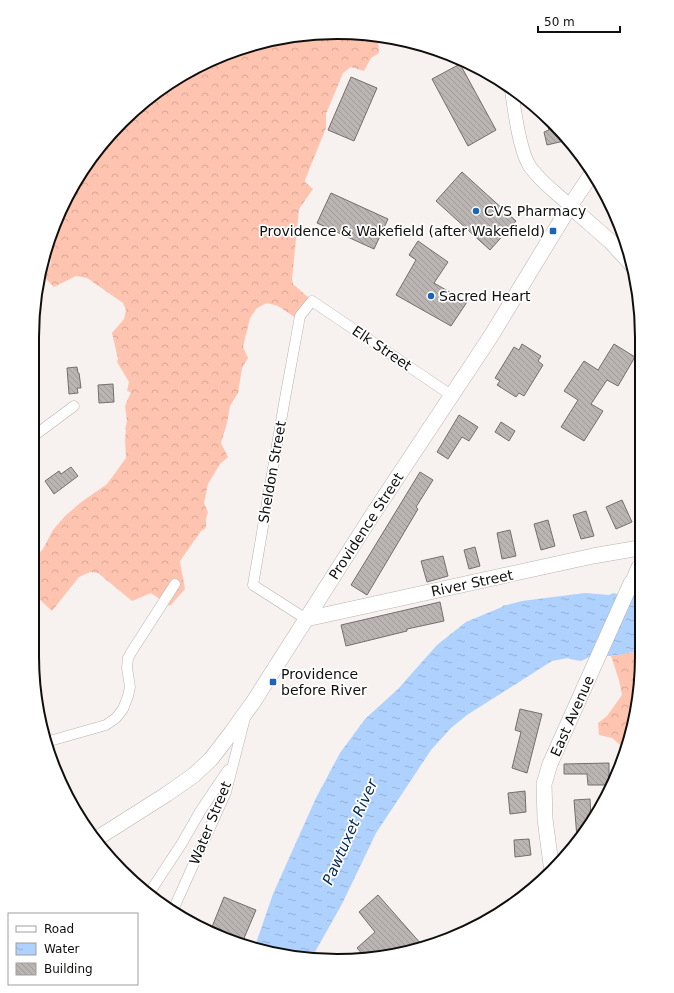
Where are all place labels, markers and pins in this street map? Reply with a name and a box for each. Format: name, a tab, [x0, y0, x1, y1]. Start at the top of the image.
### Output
place label: CVS Pharmacy	[484, 203, 586, 219]
marker: CVS Pharmacy	[471, 206, 481, 216]
place label: Providence & Wakefield (after Wakefield)	[259, 223, 545, 239]
marker: Providence & Wakefield (after Wakefield)	[548, 226, 558, 236]
place label: Sacred Heart	[439, 288, 531, 304]
marker: Sacred Heart	[426, 291, 436, 301]
place label: Providence before River	[281, 666, 367, 698]
marker: Providence before River	[268, 677, 278, 687]

